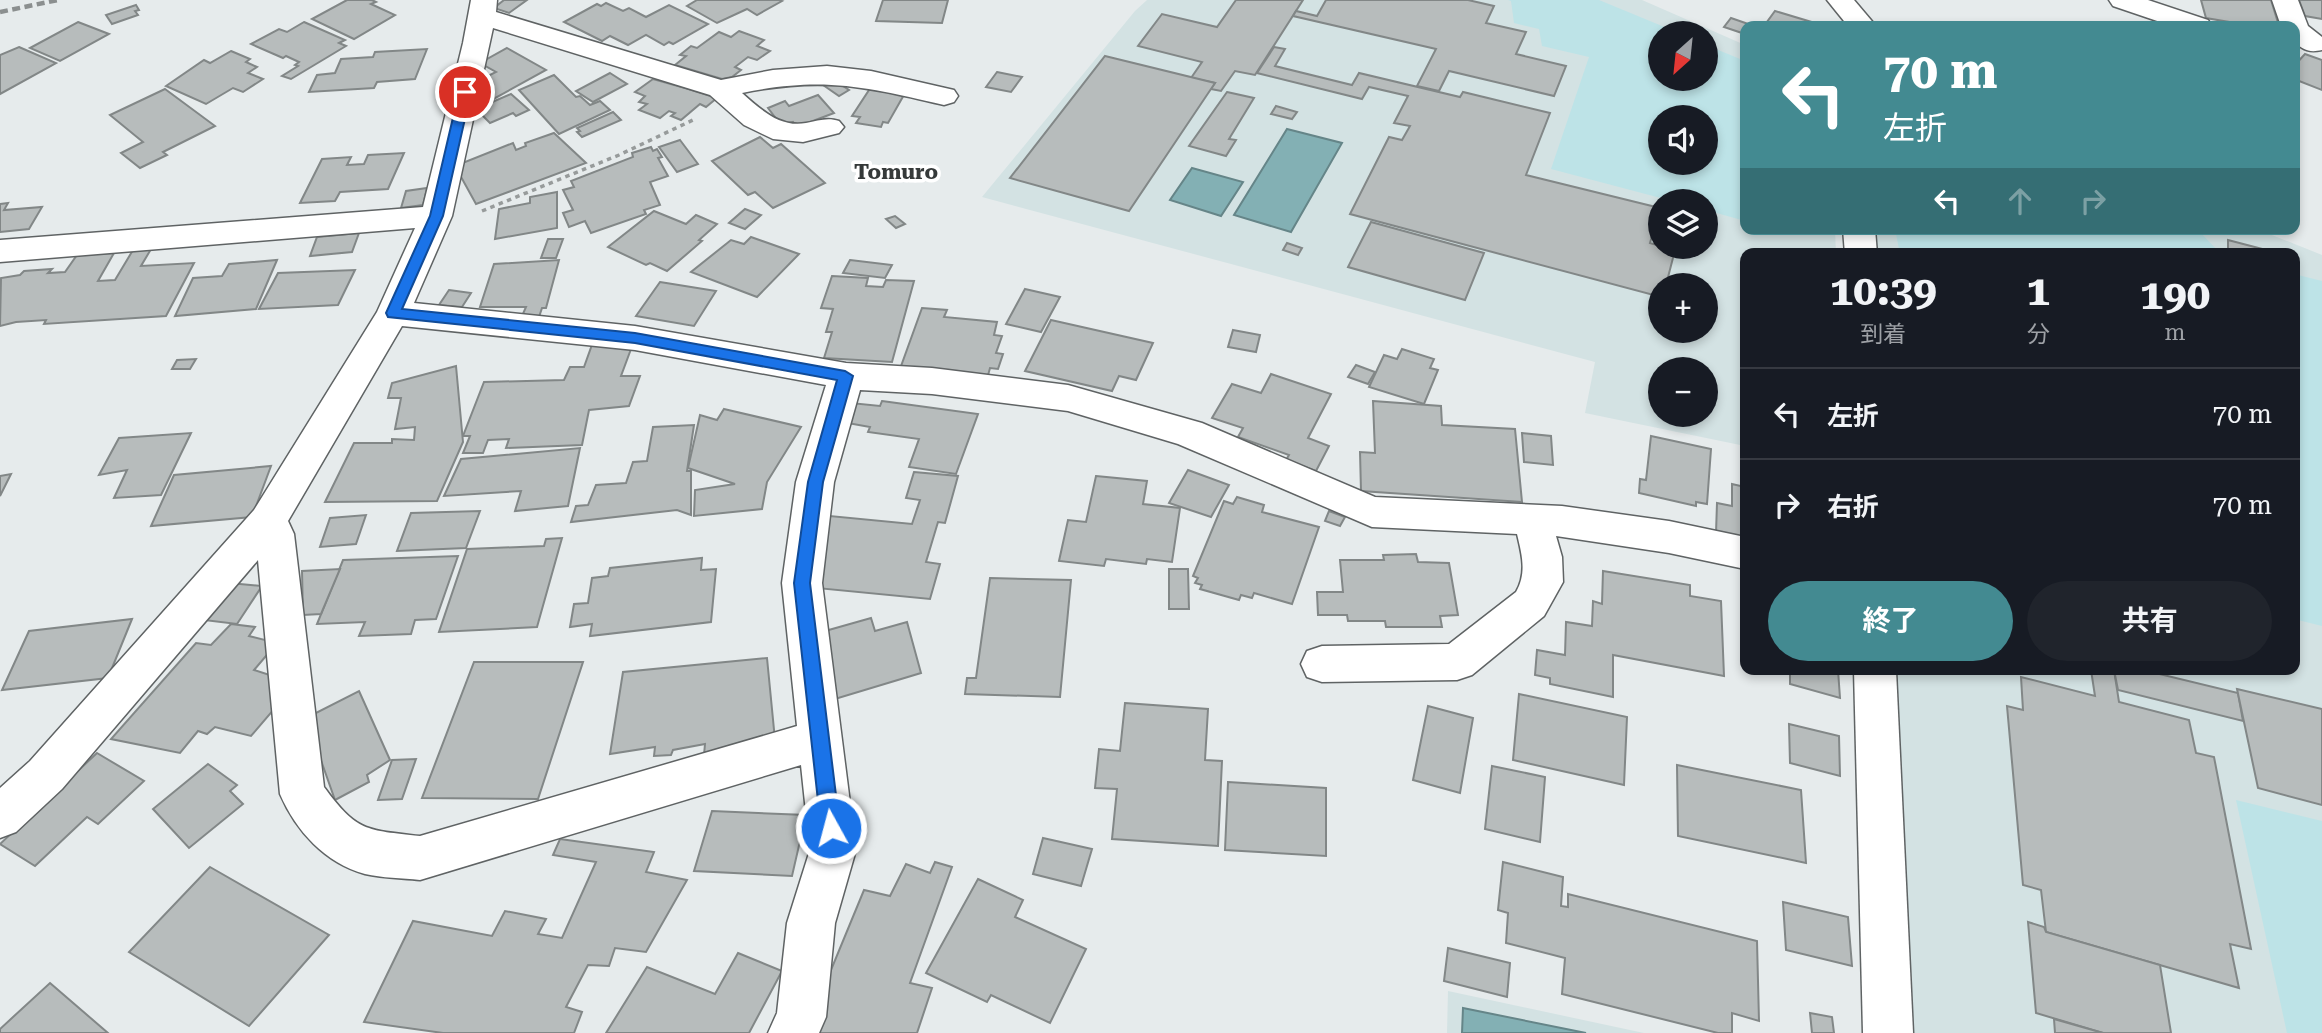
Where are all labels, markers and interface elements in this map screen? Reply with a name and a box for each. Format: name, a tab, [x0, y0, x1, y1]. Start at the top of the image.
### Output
north arrow	[1648, 21, 1718, 91]
map controls	[1648, 21, 1718, 427]
text: 70 m	[1883, 43, 1998, 100]
icon: left	[1768, 49, 1859, 140]
pin	[435, 62, 495, 122]
icon: arrive	[446, 73, 484, 111]
button: sound	[1648, 105, 1718, 175]
text: 左折	[1883, 109, 1947, 147]
district label: Tomuro	[854, 160, 938, 184]
icon: left	[1928, 182, 1966, 220]
icon: ahead	[2001, 182, 2039, 220]
icon: right	[2074, 182, 2112, 220]
button: layers	[1648, 189, 1718, 259]
text: 10:39	[1830, 266, 1937, 315]
text: 1	[2027, 266, 2050, 315]
text: 190	[2140, 270, 2210, 319]
button: +	[1648, 273, 1718, 343]
text: m	[2165, 319, 2186, 346]
text: 到着	[1860, 321, 1906, 348]
text: 分	[2027, 321, 2050, 348]
button: −	[1648, 357, 1718, 427]
icon: left	[1768, 395, 1806, 433]
text: 70 m	[2213, 399, 2272, 429]
text: 左折	[1827, 401, 1879, 431]
icon: right	[1768, 486, 1806, 524]
text: 70 m	[2213, 490, 2272, 520]
text: 右折	[1827, 492, 1879, 522]
button: 終了	[1768, 581, 2013, 661]
button: 共有	[2027, 581, 2272, 661]
position arrow	[794, 791, 868, 865]

